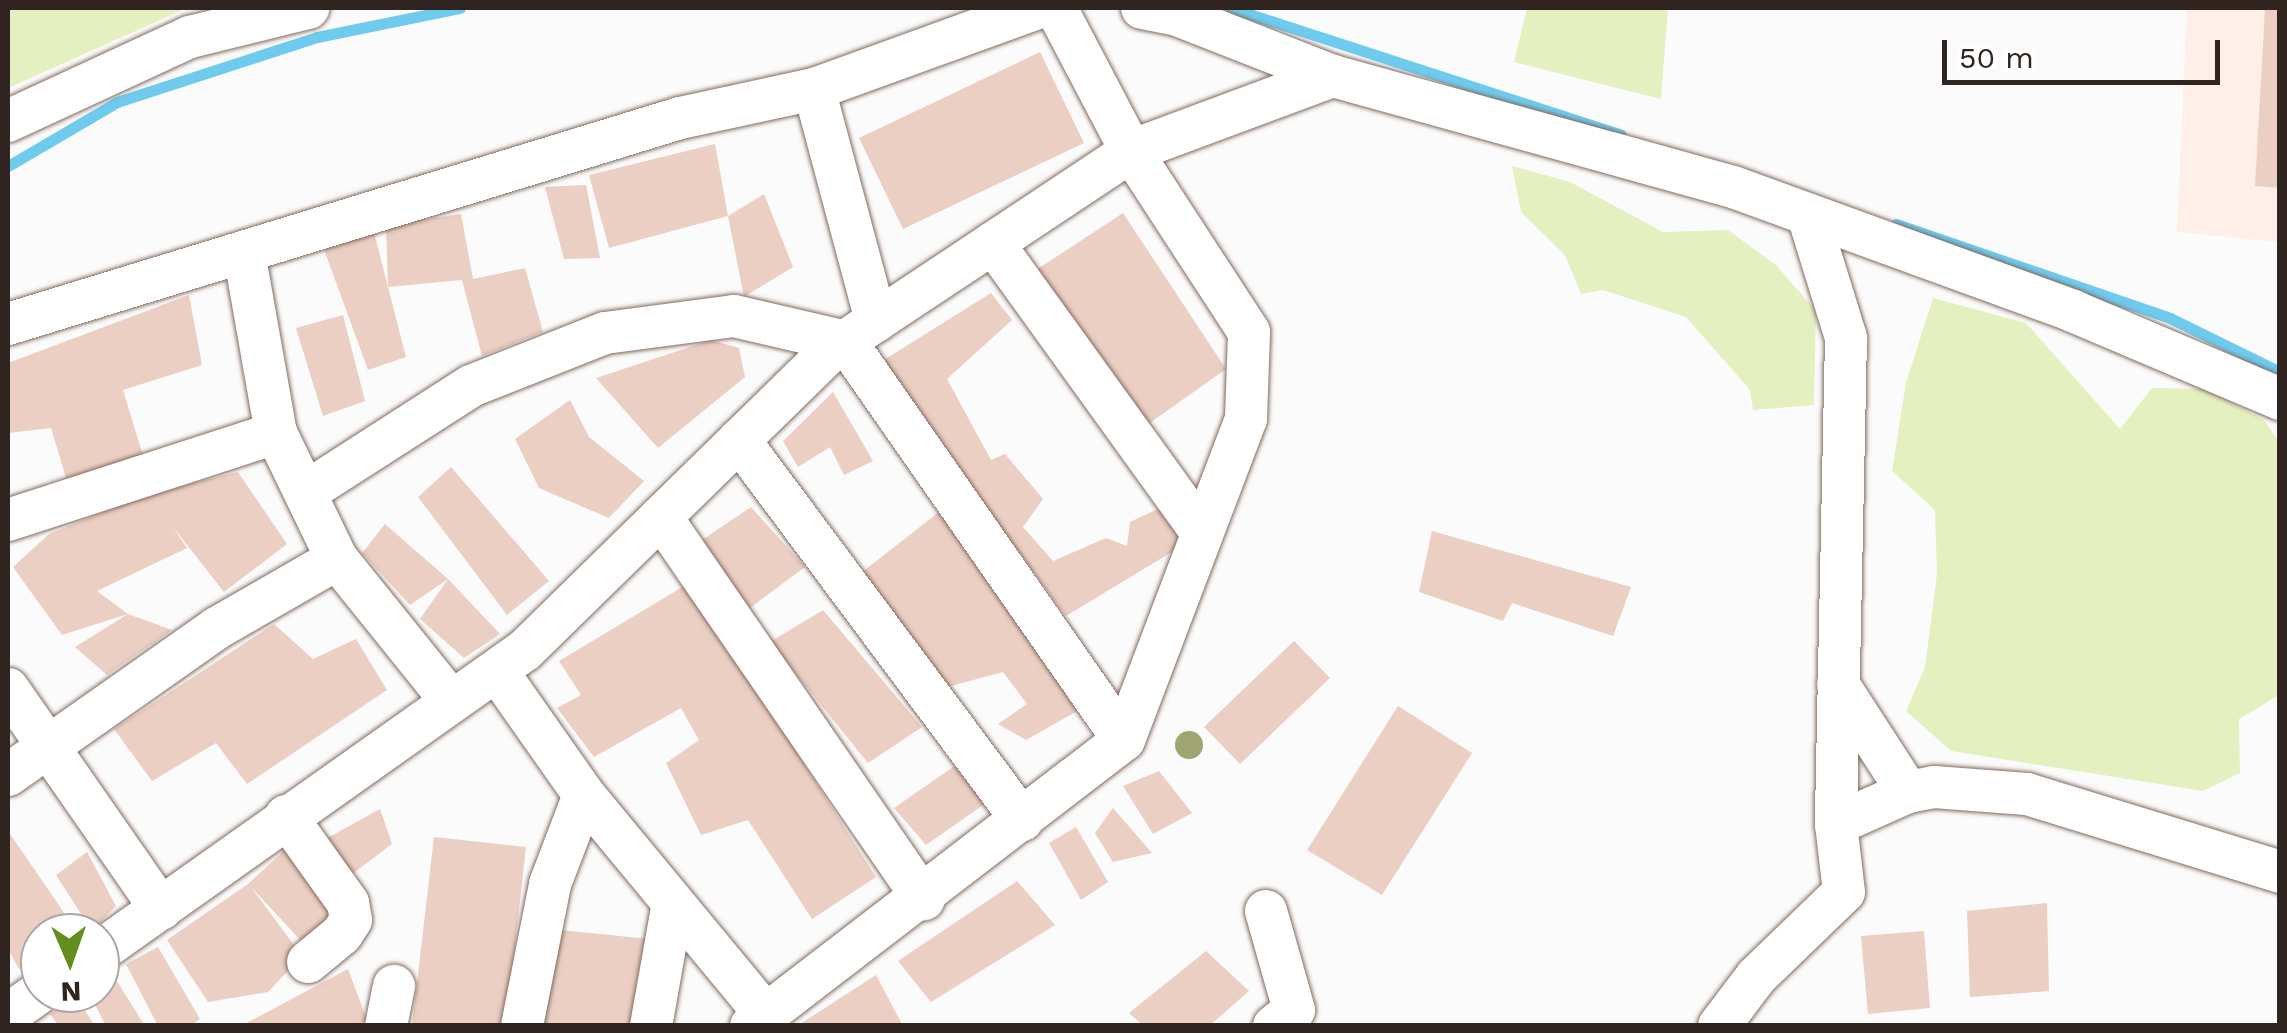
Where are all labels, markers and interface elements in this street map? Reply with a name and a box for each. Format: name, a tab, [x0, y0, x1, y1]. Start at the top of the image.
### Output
scale bar	[1947, 20, 2224, 82]
text: 50 m	[1959, 40, 2034, 75]
north arrow	[20, 913, 120, 1013]
text: N	[60, 975, 82, 1008]

